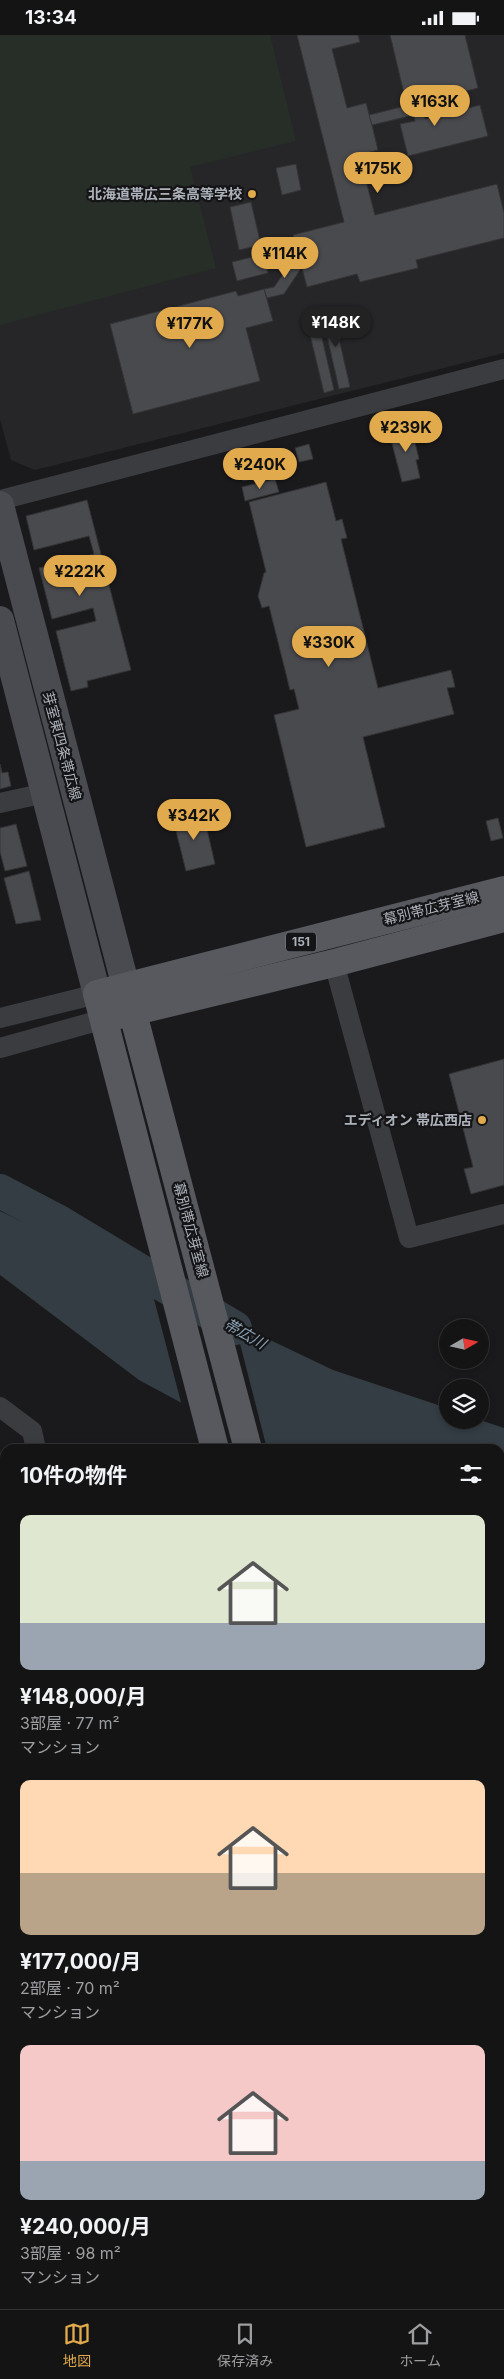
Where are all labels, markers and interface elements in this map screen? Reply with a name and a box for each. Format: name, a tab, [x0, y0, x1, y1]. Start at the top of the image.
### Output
text: 13:34	[25, 6, 77, 29]
pin: ¥163K	[400, 84, 470, 127]
text: ¥163K	[411, 91, 459, 111]
pin: ¥175K	[343, 151, 413, 194]
text: ¥175K	[355, 158, 401, 178]
place label: 北海道帯広三条高等学校	[88, 185, 242, 202]
marker: 北海道帯広三条高等学校	[246, 188, 258, 200]
pin: ¥114K	[250, 237, 320, 279]
text: ¥114K	[262, 243, 308, 263]
pin: ¥148K	[301, 305, 371, 348]
pin: ¥177K	[155, 307, 225, 349]
text: ¥148K	[312, 312, 360, 332]
text: ¥177K	[167, 313, 213, 333]
pin: ¥239K	[371, 411, 441, 453]
text: ¥239K	[380, 417, 432, 437]
pin: ¥240K	[225, 447, 295, 490]
text: ¥240K	[234, 454, 286, 474]
pin: ¥222K	[45, 555, 115, 597]
text: ¥222K	[55, 561, 105, 581]
pin: ¥330K	[294, 625, 364, 668]
text: ¥330K	[303, 632, 355, 652]
street label: 芽室東四条帯広線	[40, 690, 85, 802]
pin: ¥342K	[159, 799, 229, 841]
text: ¥342K	[168, 805, 220, 825]
street label: 幕別帯広芽室線	[381, 887, 480, 928]
road number: 151	[286, 933, 316, 951]
place label: エディオン 帯広西店	[344, 1111, 472, 1128]
marker: エディオン 帯広西店	[476, 1114, 488, 1126]
street label: 幕別帯広芽室線	[171, 1180, 212, 1279]
water label: 帯広川	[221, 1314, 271, 1354]
north arrow	[439, 1319, 489, 1369]
map controls	[439, 1319, 489, 1429]
button: layers	[439, 1379, 489, 1429]
icon: filters	[457, 1460, 485, 1488]
text: 10件の物件	[20, 1463, 127, 1488]
icon: home	[208, 1548, 298, 1638]
text: ¥148,000/月	[20, 1684, 147, 1709]
text: 3部屋 · 77 m²	[20, 1713, 120, 1733]
text: マンション	[20, 1737, 100, 1757]
icon: home	[208, 1813, 298, 1903]
text: ¥177,000/月	[20, 1949, 141, 1974]
text: 2部屋 · 70 m²	[20, 1978, 120, 1998]
text: マンション	[20, 2002, 100, 2022]
icon: home	[208, 2078, 298, 2168]
text: ¥240,000/月	[20, 2214, 151, 2239]
text: 3部屋 · 98 m²	[20, 2243, 121, 2263]
text: マンション	[20, 2267, 100, 2287]
tab: 地図	[63, 2320, 91, 2370]
tab: 保存済み	[217, 2320, 273, 2370]
tab: ホーム	[399, 2320, 441, 2370]

